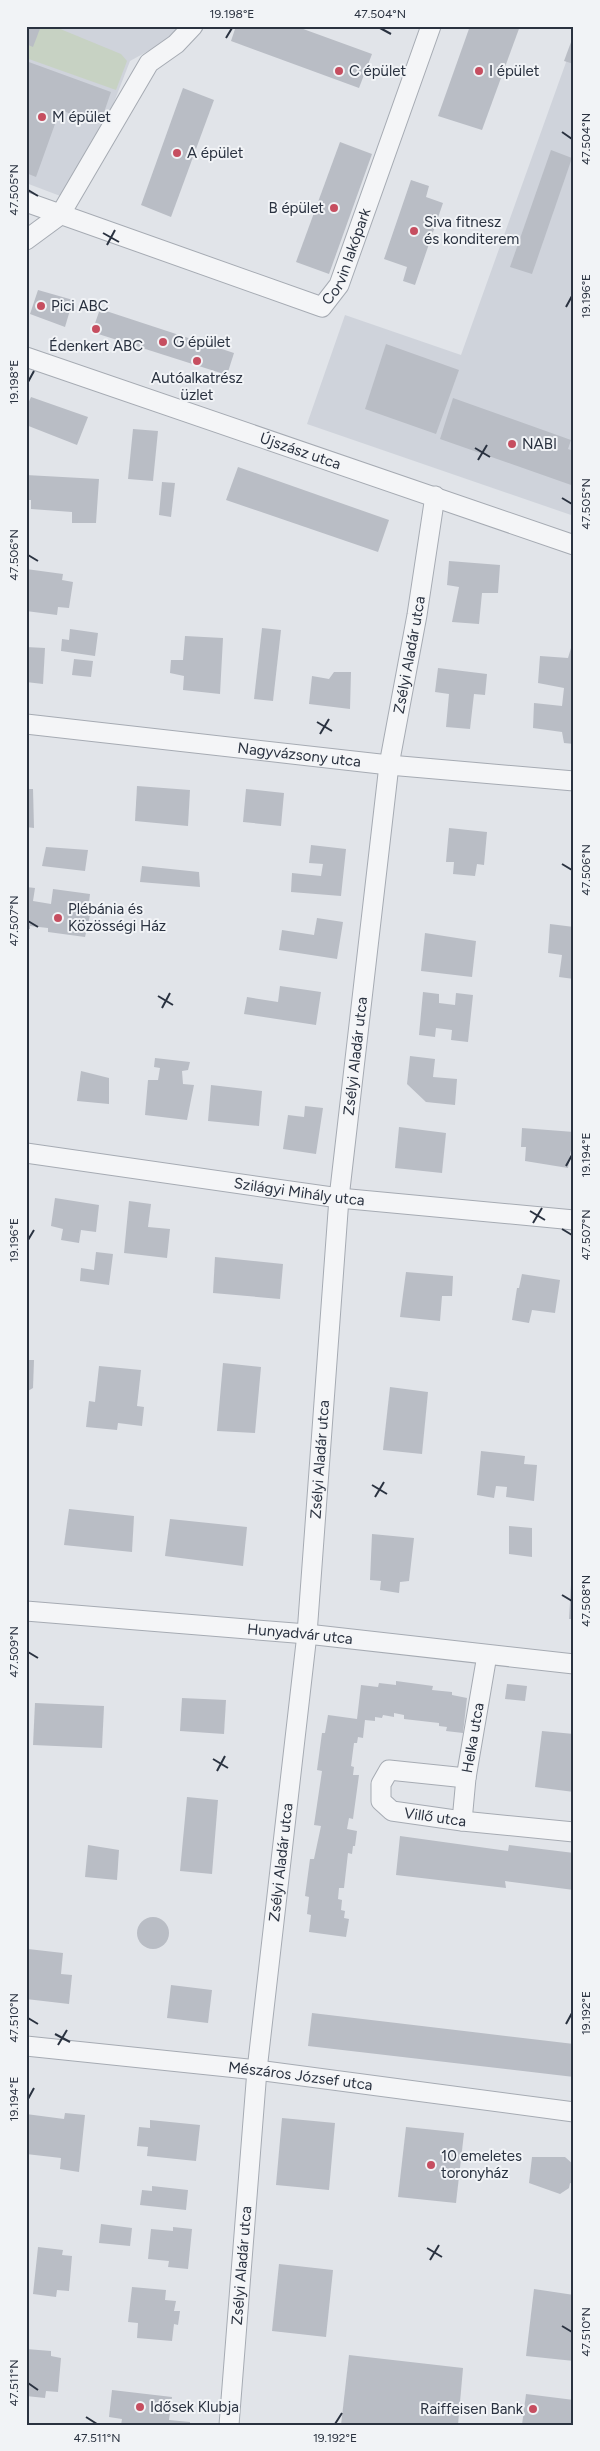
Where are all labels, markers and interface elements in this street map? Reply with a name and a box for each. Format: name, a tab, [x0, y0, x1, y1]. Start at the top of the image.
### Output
text: 19.198°E	[210, 7, 254, 21]
text: 47.504°N	[354, 7, 406, 21]
place label: C épület	[349, 62, 406, 80]
place label: I épület	[489, 62, 540, 80]
marker: C épület	[333, 65, 345, 77]
marker: I épület	[473, 65, 485, 77]
place label: M épület	[52, 108, 111, 126]
marker: M épület	[36, 111, 48, 123]
text: 47.504°N	[579, 113, 593, 165]
place label: A épület	[187, 144, 244, 162]
marker: A épület	[171, 147, 183, 159]
text: 47.505°N	[7, 164, 21, 216]
place label: B épület	[269, 199, 324, 217]
marker: B épület	[328, 202, 340, 214]
street label: Corvin lakópark	[318, 205, 375, 308]
place label: Siva fitnesz és konditerem	[424, 213, 519, 248]
marker: Siva fitnesz és konditerem	[408, 225, 420, 237]
text: 19.196°E	[579, 274, 593, 318]
place label: Pici ABC	[51, 297, 109, 315]
marker: Pici ABC	[35, 300, 47, 312]
marker: Édenkert ABC	[90, 323, 102, 335]
place label: G épület	[173, 333, 231, 351]
marker: G épület	[157, 336, 169, 348]
place label: Édenkert ABC	[49, 337, 143, 355]
marker: Autóalkatrész üzlet	[191, 355, 203, 367]
text: 19.198°E	[7, 360, 21, 404]
place label: Autóalkatrész üzlet	[151, 369, 243, 404]
street label: Újszász utca	[257, 429, 343, 473]
place label: NABI	[522, 435, 557, 453]
marker: NABI	[506, 438, 518, 450]
text: 47.505°N	[579, 478, 593, 530]
text: 47.506°N	[7, 529, 21, 581]
street label: Zsélyi Aladár utca	[390, 595, 429, 715]
street label: Nagyvázsony utca	[237, 739, 362, 771]
text: 47.506°N	[579, 844, 593, 896]
text: 47.507°N	[7, 895, 21, 947]
place label: Plébánia és Közösségi Ház	[68, 900, 166, 935]
marker: Plébánia és Közösségi Ház	[52, 912, 64, 924]
street label: Zsélyi Aladár utca	[340, 996, 371, 1116]
text: 19.194°E	[579, 1133, 593, 1177]
street label: Szilágyi Mihály utca	[233, 1174, 365, 1209]
text: 47.507°N	[579, 1209, 593, 1261]
text: 19.196°E	[7, 1218, 21, 1262]
street label: Zsélyi Aladár utca	[306, 1399, 333, 1520]
text: 47.508°N	[579, 1575, 593, 1627]
street label: Hunyadvár utca	[247, 1620, 354, 1648]
text: 47.509°N	[7, 1626, 21, 1678]
street label: Helka utca	[458, 1701, 488, 1774]
street label: Zsélyi Aladár utca	[265, 1802, 297, 1923]
street label: Villő utca	[403, 1804, 467, 1830]
text: 19.192°E	[579, 1991, 593, 2035]
text: 47.510°N	[7, 1993, 21, 2043]
street label: Mészáros József utca	[227, 2058, 374, 2094]
text: 19.194°E	[7, 2077, 21, 2121]
place label: 10 emeletes toronyház	[441, 2147, 522, 2182]
marker: 10 emeletes toronyház	[425, 2159, 437, 2171]
street label: Zsélyi Aladár utca	[228, 2205, 255, 2326]
text: 47.510°N	[579, 2307, 593, 2357]
text: 47.511°N	[7, 2360, 21, 2406]
place label: Idősek Klubja	[150, 2398, 239, 2416]
place label: Raiffeisen Bank	[420, 2400, 524, 2418]
marker: Idősek Klubja	[134, 2401, 146, 2413]
marker: Raiffeisen Bank	[527, 2403, 539, 2415]
text: 47.511°N	[74, 2431, 120, 2445]
text: 19.192°E	[313, 2431, 357, 2445]

